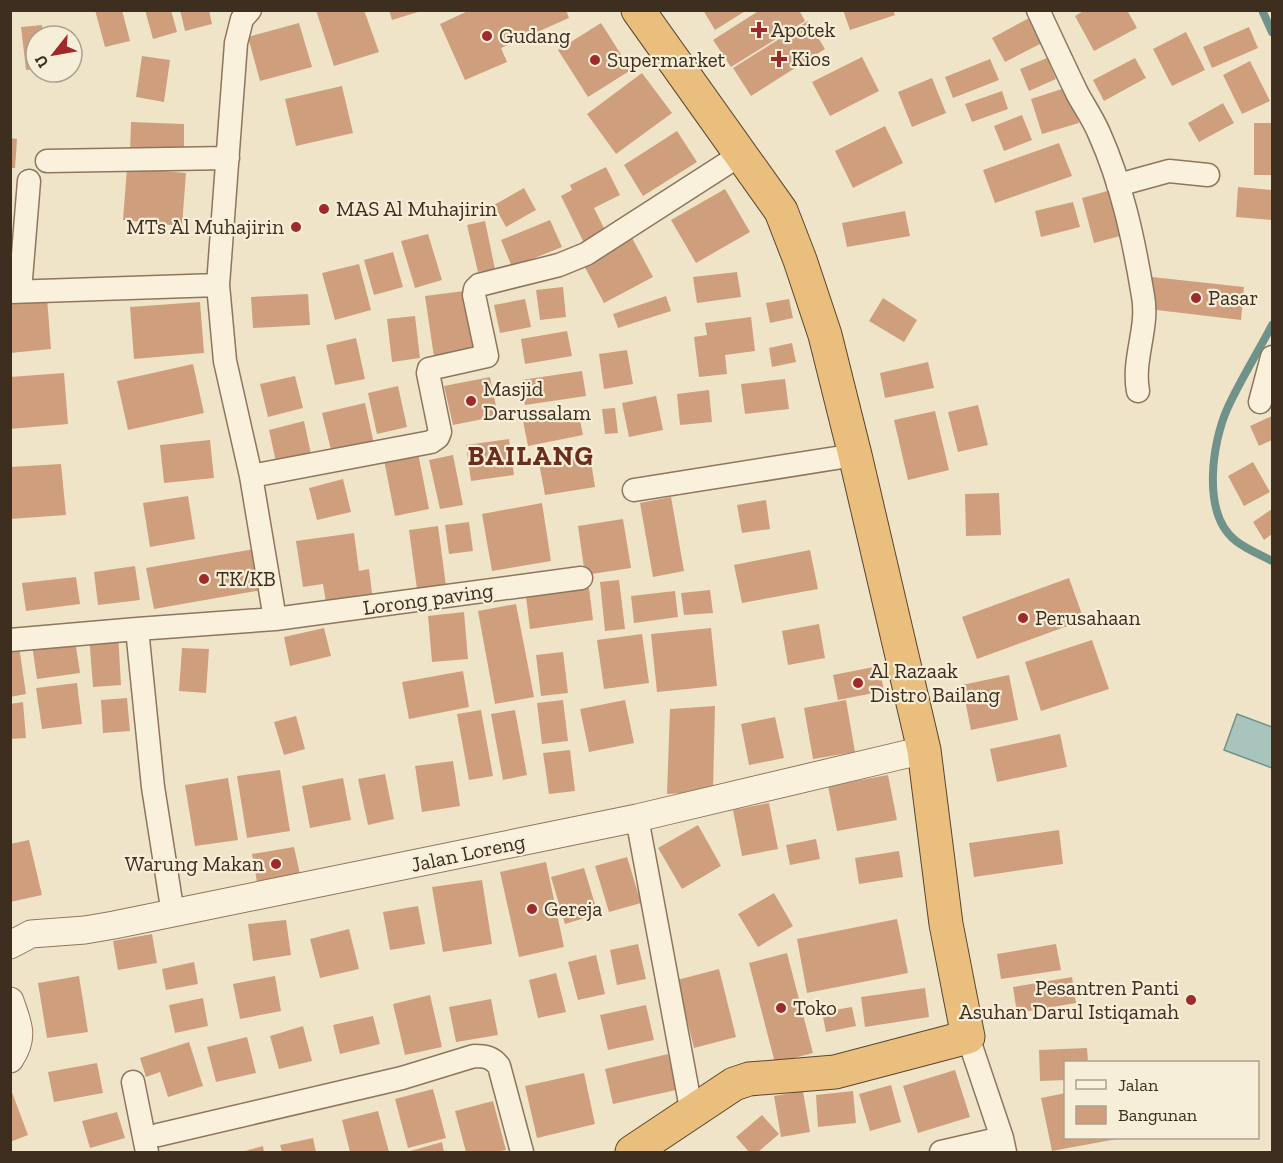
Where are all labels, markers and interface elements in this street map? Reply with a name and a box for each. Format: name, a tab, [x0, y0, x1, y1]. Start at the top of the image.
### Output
place label: Apotek	[771, 17, 835, 42]
place label: Gudang	[499, 23, 571, 48]
marker: Apotek	[752, 23, 766, 37]
north arrow	[24, 24, 84, 84]
marker: Gudang	[480, 29, 494, 43]
place label: Kios	[791, 46, 830, 71]
place label: Supermarket	[607, 47, 726, 72]
text: U	[30, 51, 53, 71]
marker: Kios	[772, 52, 786, 66]
marker: Supermarket	[588, 53, 602, 67]
place label: MAS Al Muhajirin	[336, 196, 497, 222]
marker: MAS Al Muhajirin	[317, 202, 331, 216]
place label: MTs Al Muhajirin	[126, 214, 284, 240]
marker: MTs Al Muhajirin	[289, 220, 303, 234]
place label: Pasar	[1208, 285, 1258, 310]
marker: Pasar	[1189, 291, 1203, 305]
place label: Masjid Darussalam	[483, 376, 591, 425]
marker: Masjid Darussalam	[464, 394, 478, 408]
district label: BAILANG	[468, 440, 594, 472]
place label: TK/KB	[216, 566, 276, 591]
marker: TK/KB	[197, 572, 211, 586]
street label: Lorong paving	[361, 577, 495, 620]
place label: Perusahaan	[1035, 605, 1140, 630]
marker: Perusahaan	[1016, 611, 1030, 625]
place label: Al Razaak Distro Bailang	[870, 658, 1001, 707]
marker: Al Razaak Distro Bailang	[851, 676, 865, 690]
street label: Jalan Loreng	[408, 828, 528, 877]
place label: Warung Makan	[125, 851, 264, 876]
marker: Warung Makan	[269, 857, 283, 871]
place label: Gereja	[544, 896, 603, 922]
marker: Gereja	[525, 902, 539, 916]
place label: Pesantren Panti Asuhan Darul Istiqamah	[959, 975, 1179, 1024]
marker: Pesantren Panti Asuhan Darul Istiqamah	[1184, 993, 1198, 1007]
place label: Toko	[793, 995, 837, 1020]
marker: Toko	[774, 1001, 788, 1015]
legend	[1064, 1061, 1259, 1139]
text: Jalan	[1118, 1074, 1159, 1096]
text: Bangunan	[1118, 1104, 1198, 1126]

